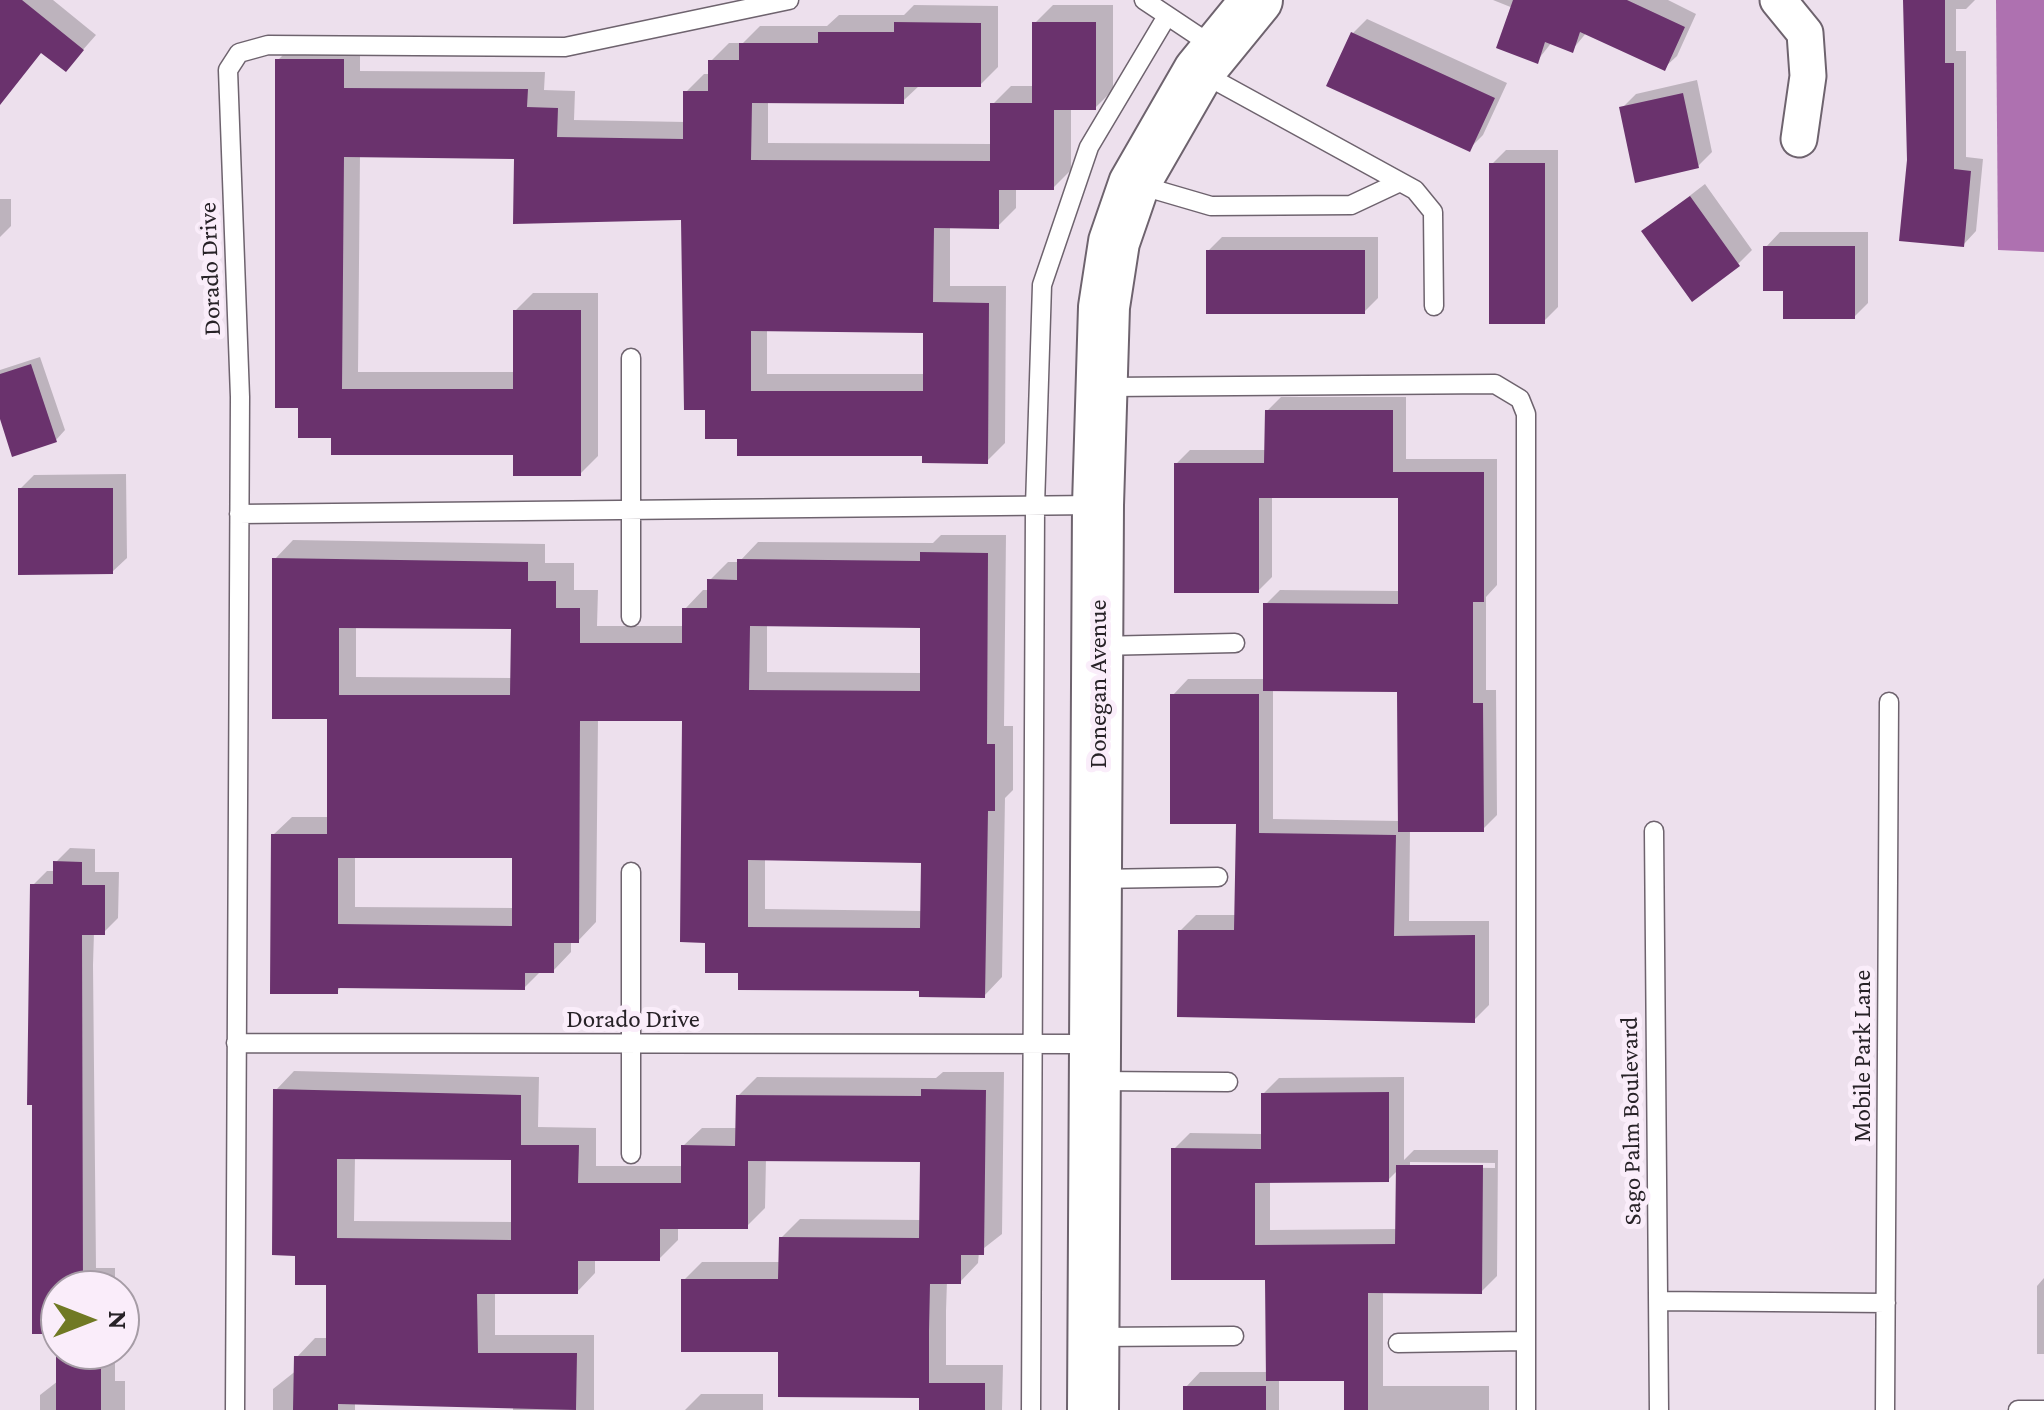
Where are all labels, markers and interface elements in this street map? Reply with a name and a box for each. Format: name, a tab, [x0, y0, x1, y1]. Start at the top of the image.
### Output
street label: Dorado Drive	[193, 202, 227, 336]
street label: Donegan Avenue	[1083, 600, 1113, 768]
street label: Mobile Park Lane	[1847, 970, 1877, 1142]
street label: Dorado Drive	[566, 1004, 700, 1034]
street label: Sago Palm Boulevard	[1614, 1016, 1648, 1226]
north arrow	[40, 1270, 140, 1370]
text: N	[103, 1310, 134, 1330]

